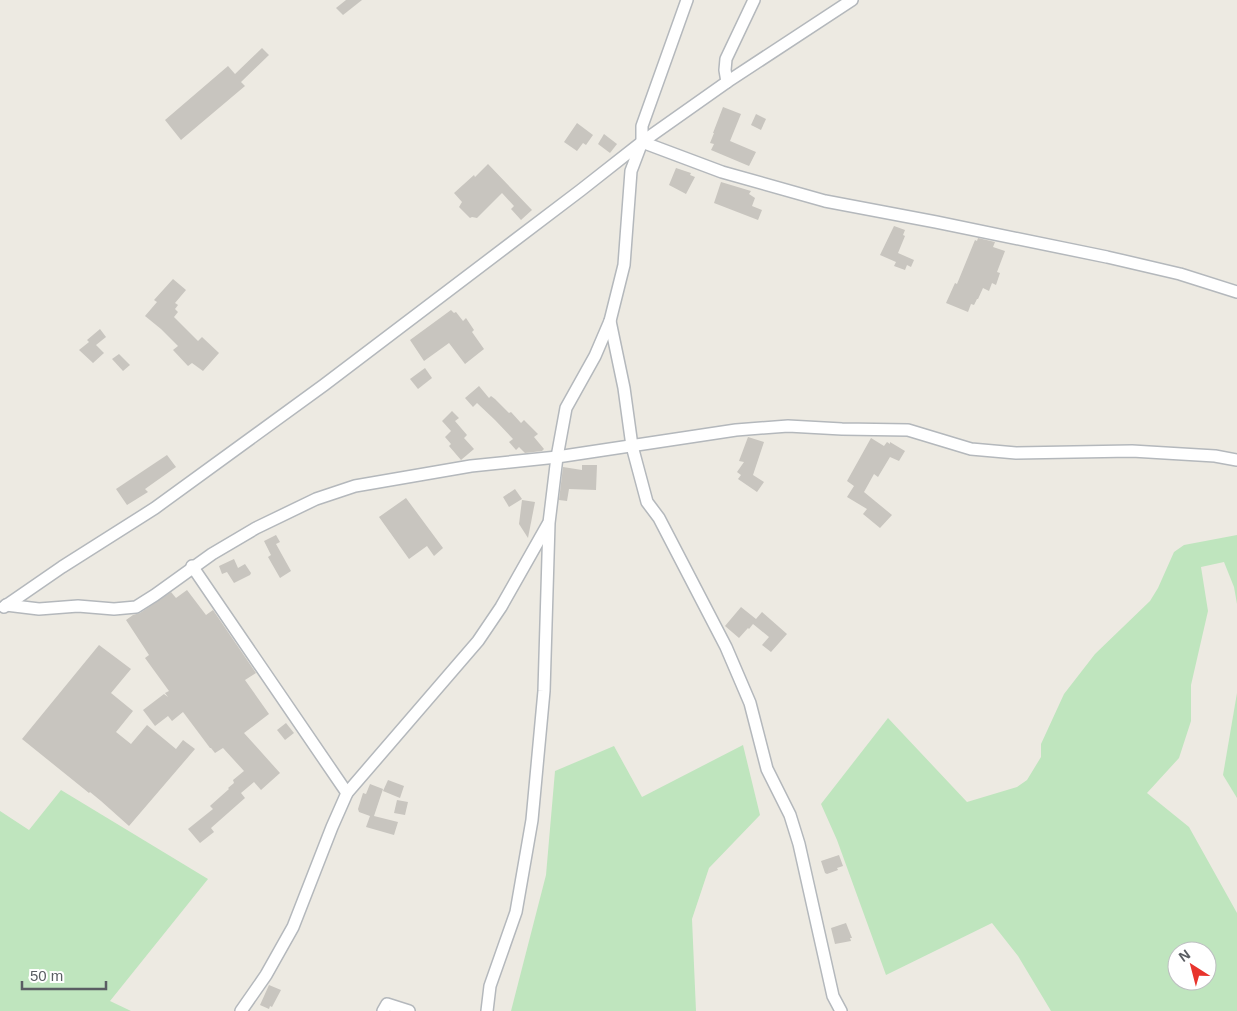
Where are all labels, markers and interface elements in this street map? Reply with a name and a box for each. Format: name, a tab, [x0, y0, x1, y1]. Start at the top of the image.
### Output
north arrow	[1167, 941, 1217, 991]
text: N	[1176, 946, 1193, 965]
scale bar	[22, 958, 106, 990]
text: 50 m	[30, 967, 63, 984]

